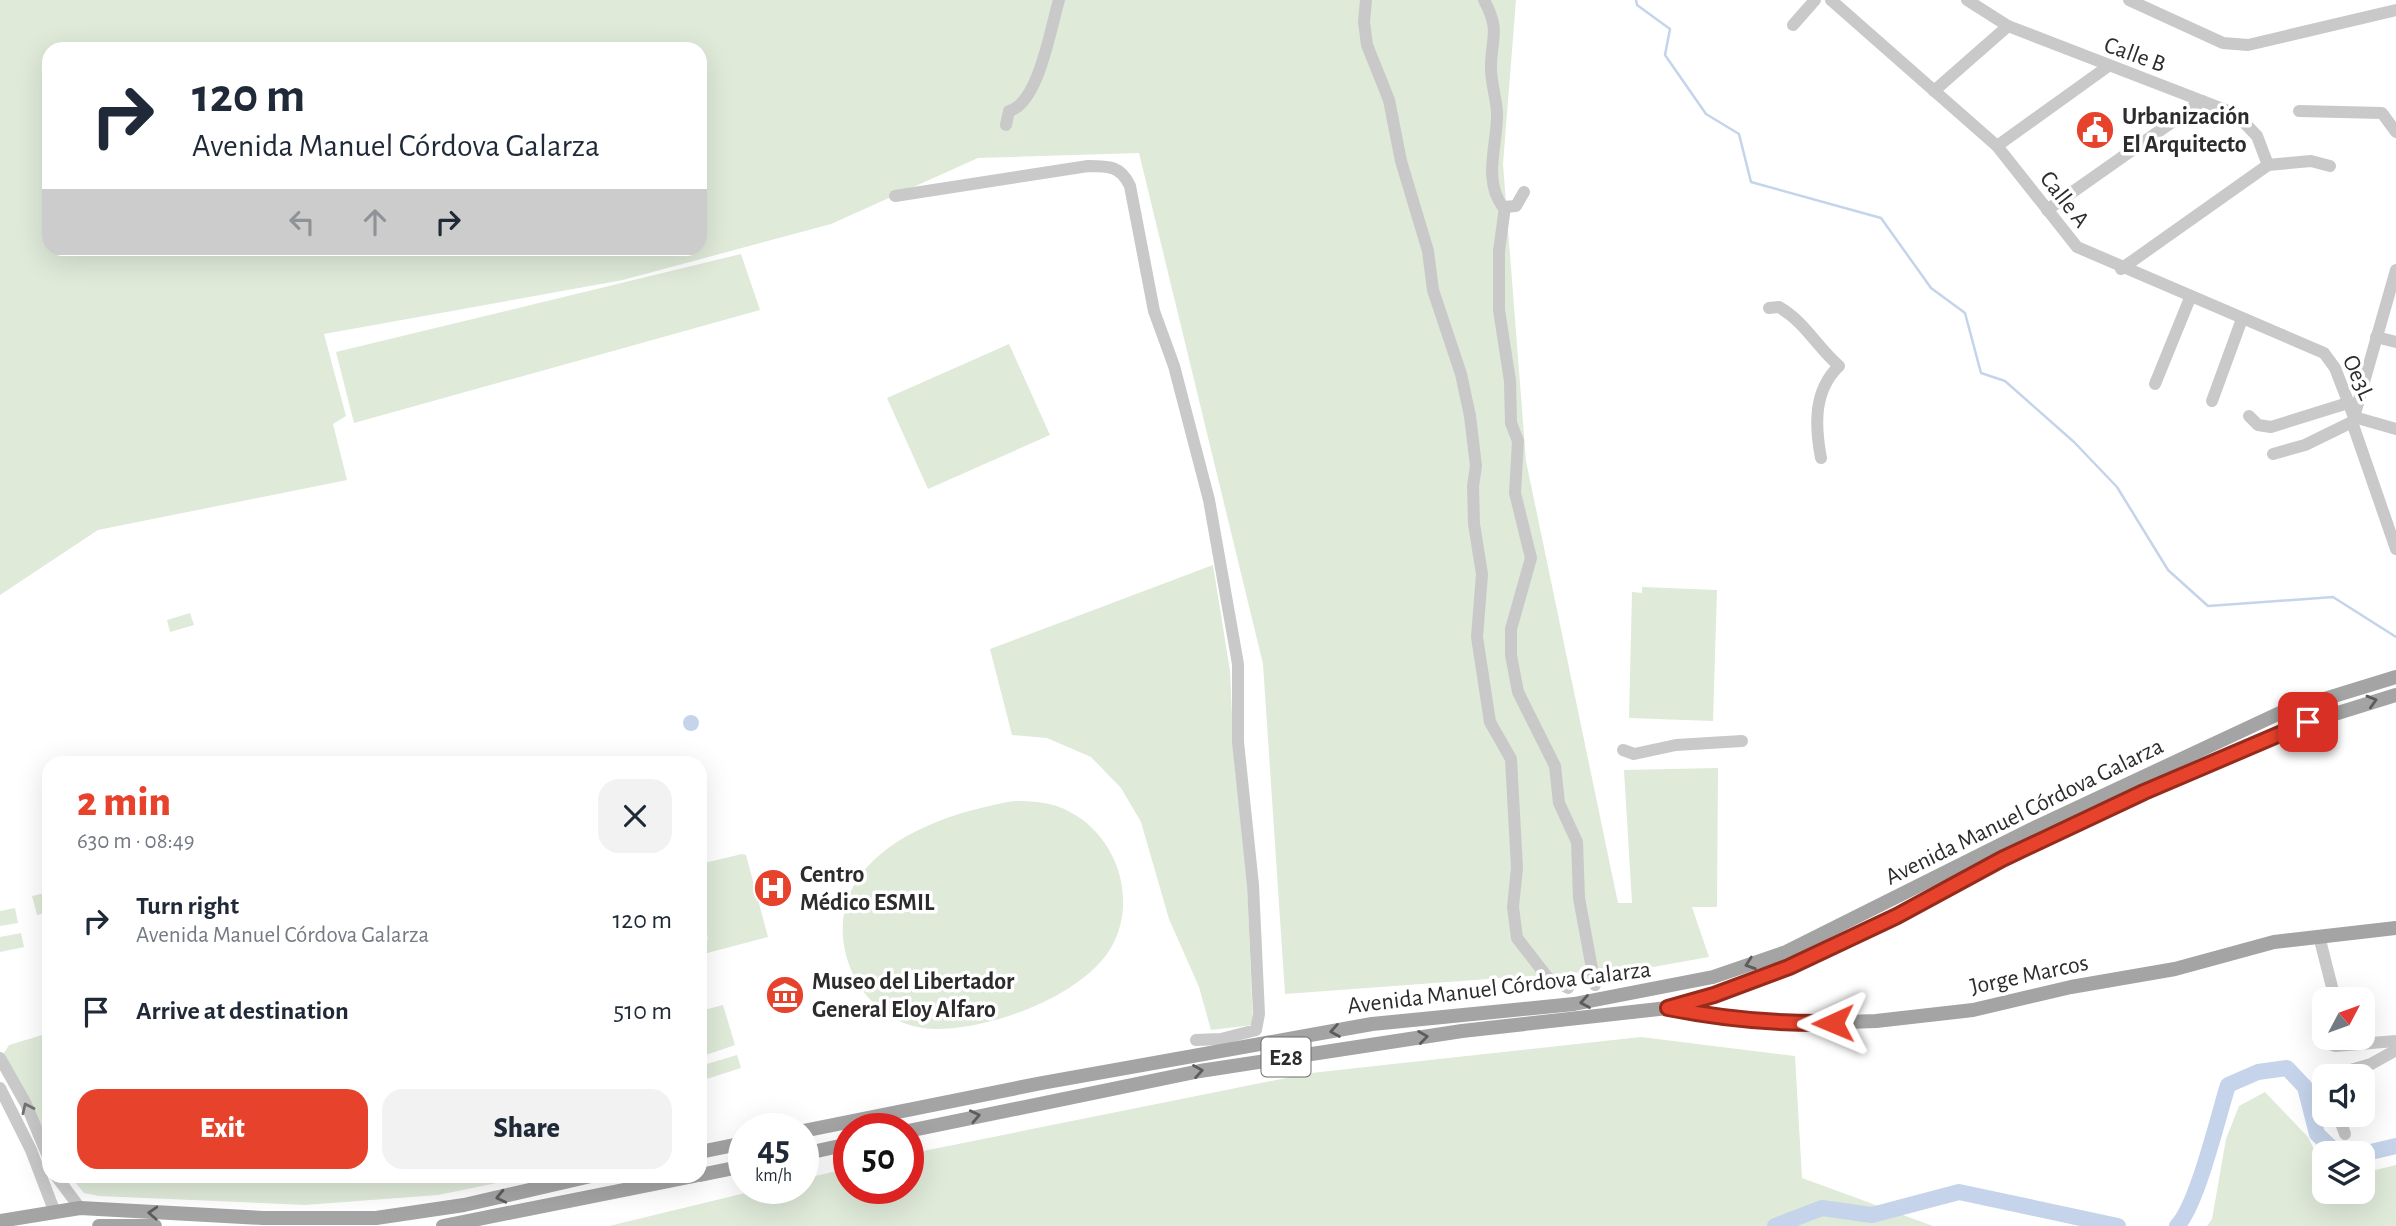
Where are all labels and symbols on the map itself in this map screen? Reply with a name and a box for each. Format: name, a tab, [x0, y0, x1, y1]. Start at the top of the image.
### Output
street label: Calle B	[2101, 33, 2169, 77]
place label: Urbanización El Arquitecto	[2122, 105, 2250, 157]
public building icon: Urbanización El Arquitecto	[2074, 109, 2116, 151]
street label: Calle A	[2035, 167, 2094, 232]
street label: Oe3L	[2338, 351, 2378, 403]
pin	[2278, 692, 2338, 752]
one-way arrow	[2365, 695, 2377, 710]
street label: Avenida Manuel Córdova Galarza	[1882, 734, 2167, 890]
place label: Centro Médico ESMIL	[800, 863, 935, 915]
hospital icon: Centro Médico ESMIL	[752, 867, 794, 909]
street label: Jorge Marcos	[1968, 951, 2090, 999]
one-way arrow	[1744, 956, 1756, 970]
street label: Avenida Manuel Córdova Galarza	[1346, 957, 1652, 1019]
place label: Museo del Libertador General Eloy Alfaro	[812, 970, 1015, 1022]
museum icon: Museo del Libertador General Eloy Alfaro	[764, 974, 806, 1016]
position arrow	[1796, 986, 1870, 1060]
north arrow	[2312, 987, 2375, 1050]
one-way arrow	[1579, 994, 1591, 1009]
one-way arrow	[1329, 1023, 1341, 1038]
one-way arrow	[1417, 1029, 1429, 1044]
road number: E28	[1262, 1038, 1310, 1076]
one-way arrow	[1192, 1064, 1204, 1079]
one-way arrow	[21, 1103, 35, 1115]
one-way arrow	[969, 1110, 981, 1125]
speed limit sign: 50	[833, 1113, 924, 1204]
one-way arrow	[495, 1189, 507, 1203]
one-way arrow	[147, 1206, 158, 1221]

